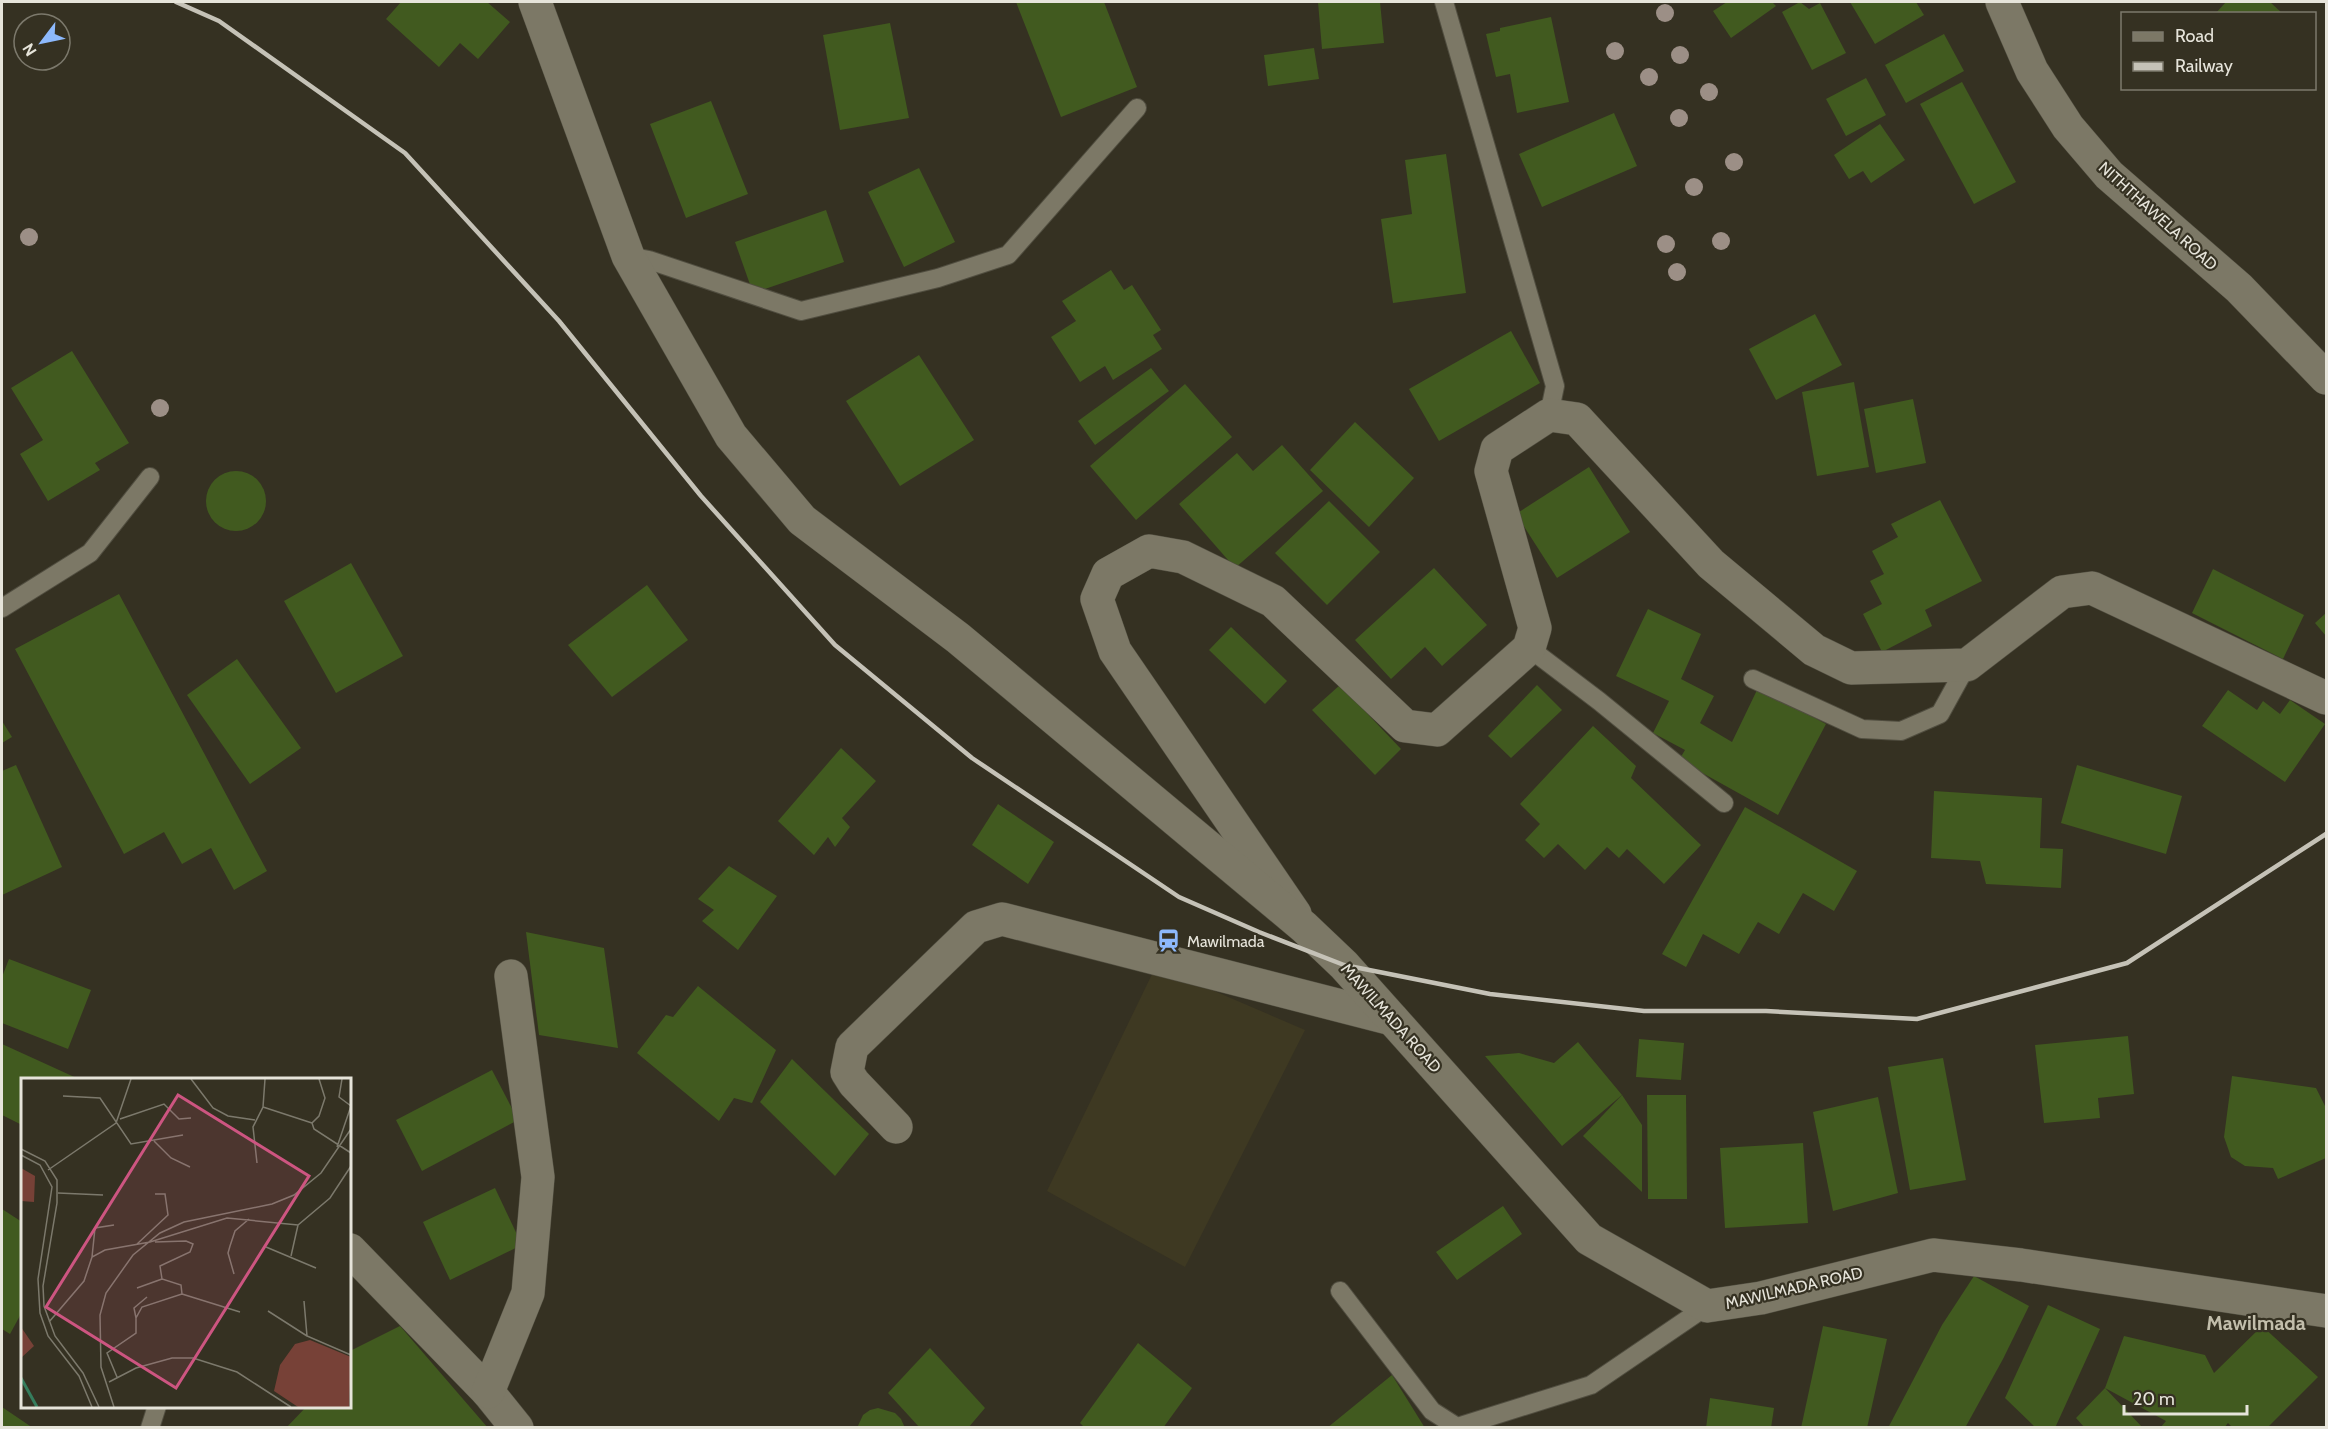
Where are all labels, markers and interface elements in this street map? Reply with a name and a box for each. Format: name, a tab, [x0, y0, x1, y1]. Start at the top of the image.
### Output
north arrow	[12, 12, 72, 72]
legend	[2121, 12, 2316, 90]
text: Road	[2175, 25, 2214, 47]
text: N	[19, 40, 41, 60]
text: Railway	[2175, 55, 2233, 77]
street label: NITHTHAWELA ROAD	[2095, 158, 2221, 274]
station icon: Mawilmada	[1156, 928, 1182, 954]
place label: Mawilmada	[1187, 932, 1265, 951]
street label: MAWILMADA ROAD	[1337, 959, 1445, 1077]
inset map	[21, 1078, 351, 1408]
street label: MAWILMADA ROAD	[1723, 1263, 1865, 1313]
district label: Mawilmada	[2206, 1311, 2306, 1335]
scale bar	[2124, 1378, 2247, 1416]
text: 20 m	[2133, 1388, 2175, 1410]

